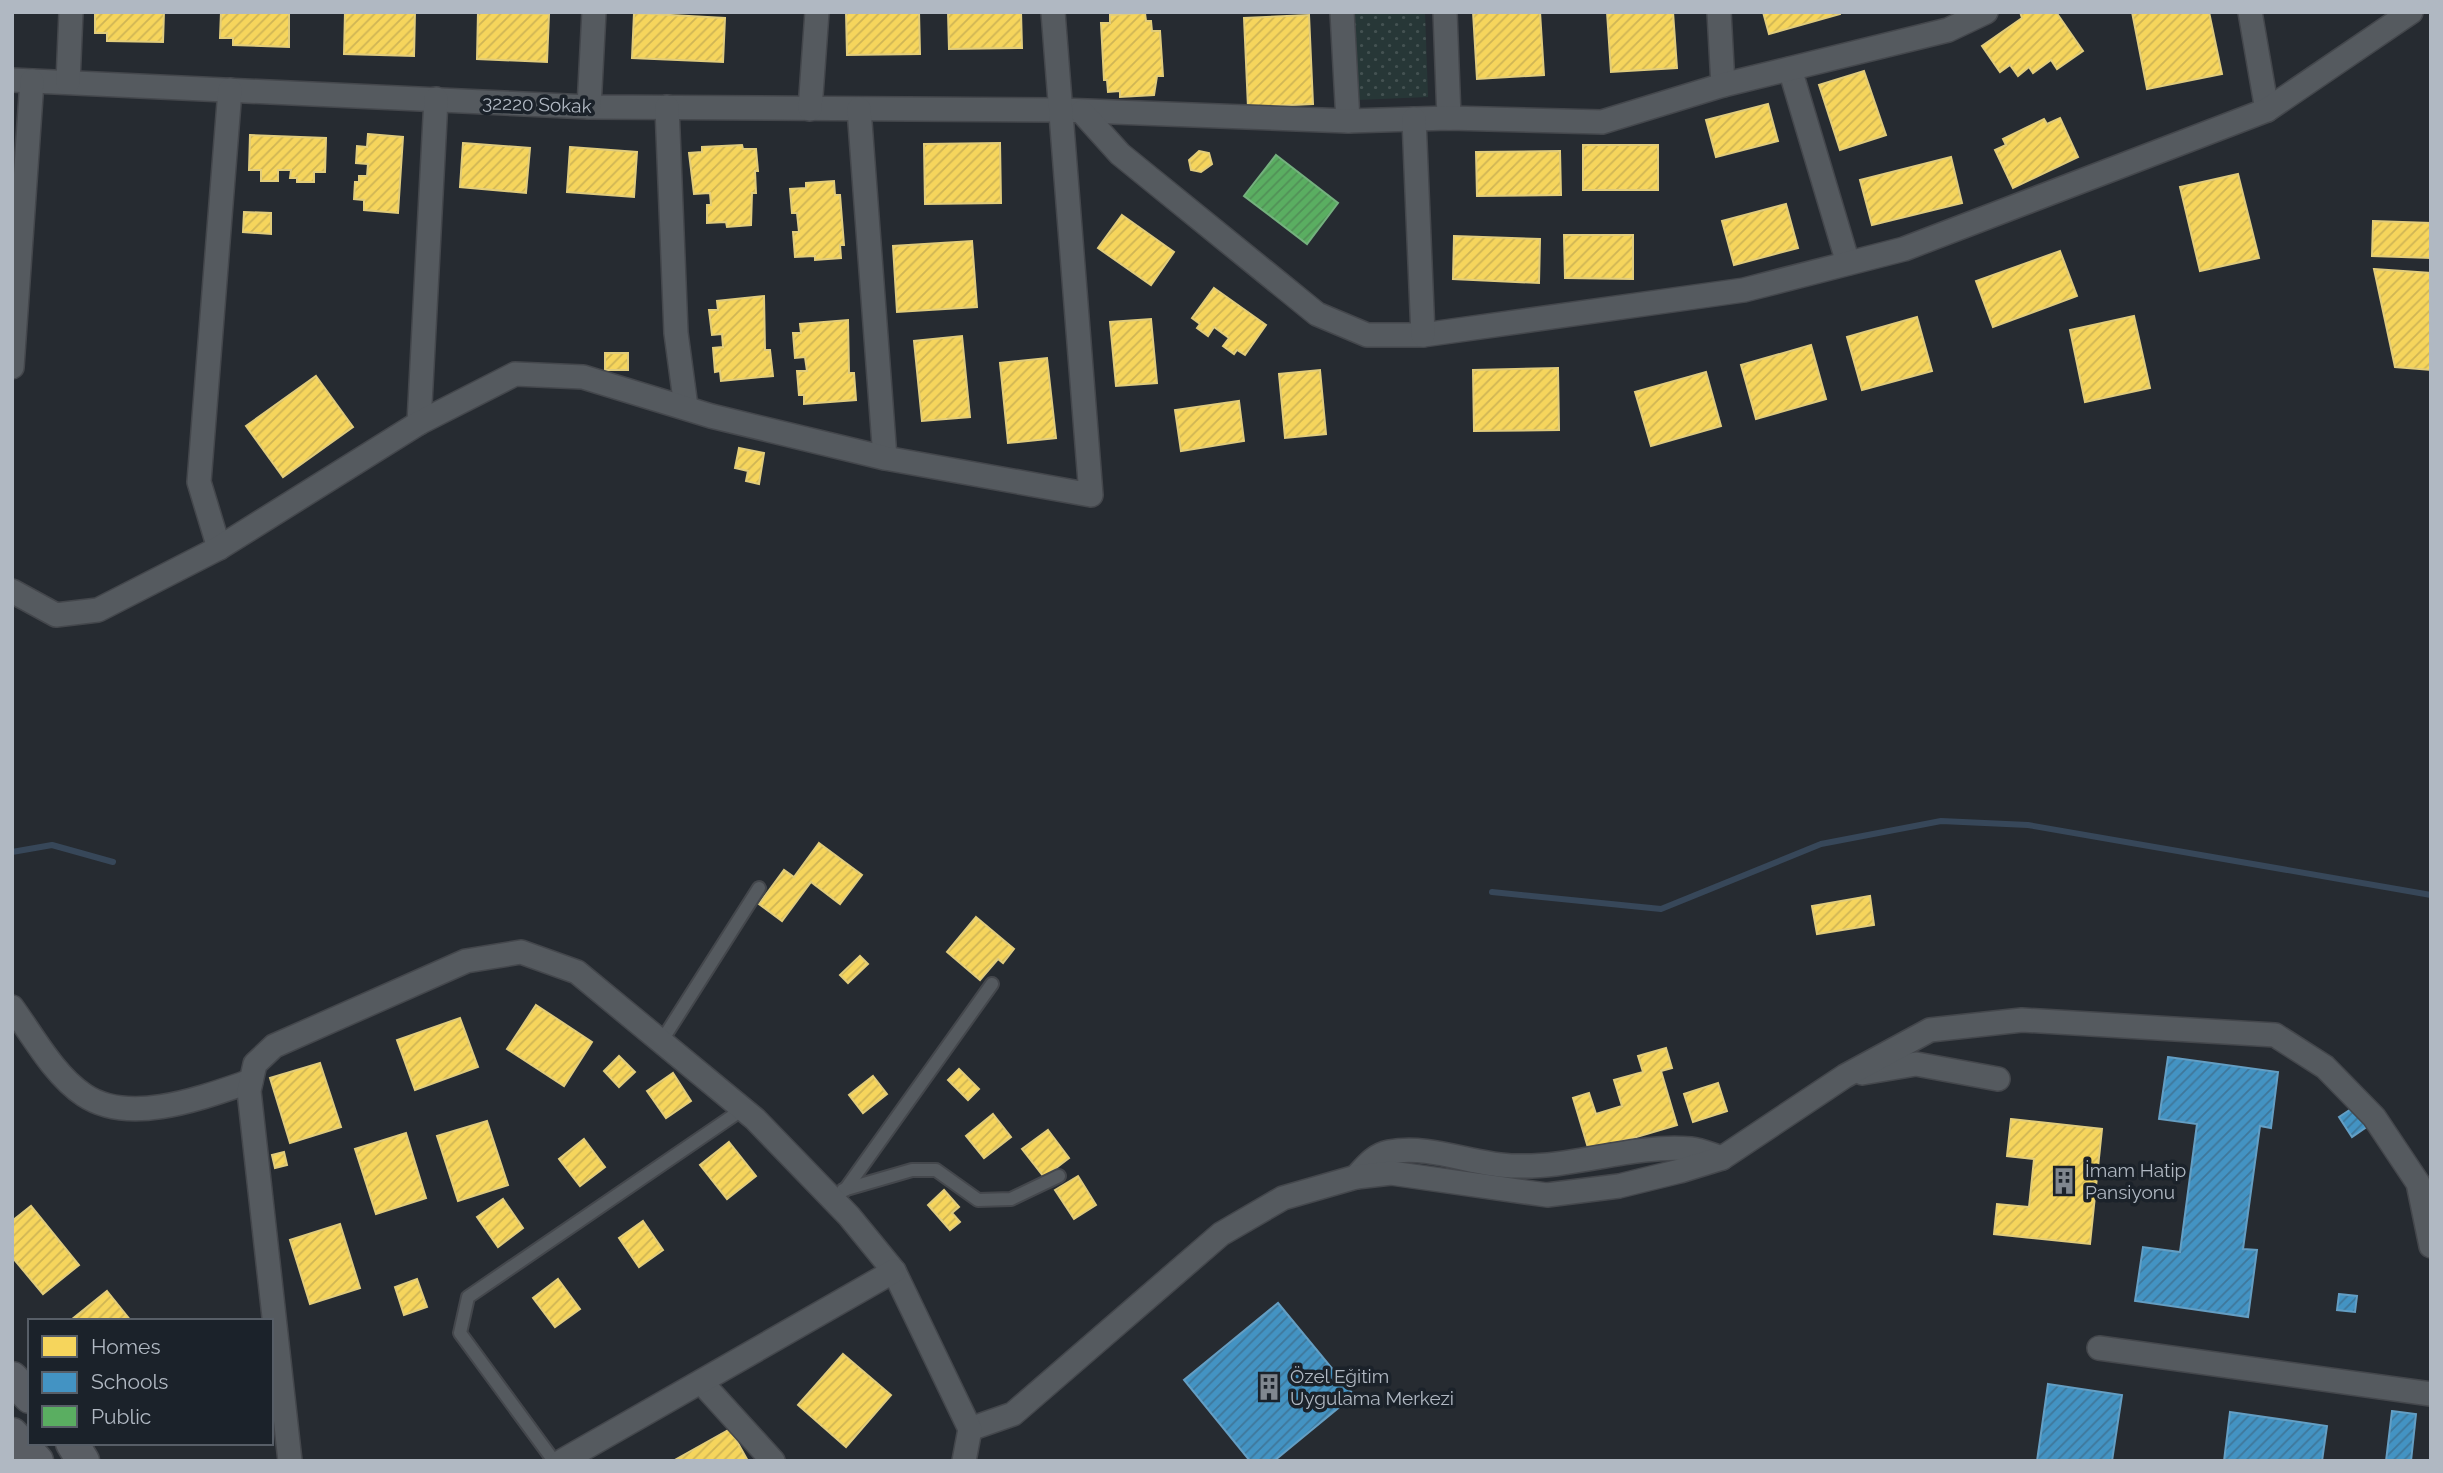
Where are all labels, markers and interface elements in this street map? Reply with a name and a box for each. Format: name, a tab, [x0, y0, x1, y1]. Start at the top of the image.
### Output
street label: 32220 Sokak	[482, 91, 592, 117]
place label: İmam Hatip Pansiyonu	[2085, 1159, 2186, 1203]
building icon: İmam Hatip Pansiyonu	[2049, 1166, 2079, 1196]
legend	[28, 1319, 273, 1445]
text: Homes	[91, 1334, 161, 1359]
place label: Özel Eğitim Uygulama Merkezi	[1290, 1365, 1454, 1409]
text: Schools	[91, 1369, 168, 1394]
building icon: Özel Eğitim Uygulama Merkezi	[1254, 1372, 1284, 1402]
text: Public	[91, 1404, 151, 1429]

